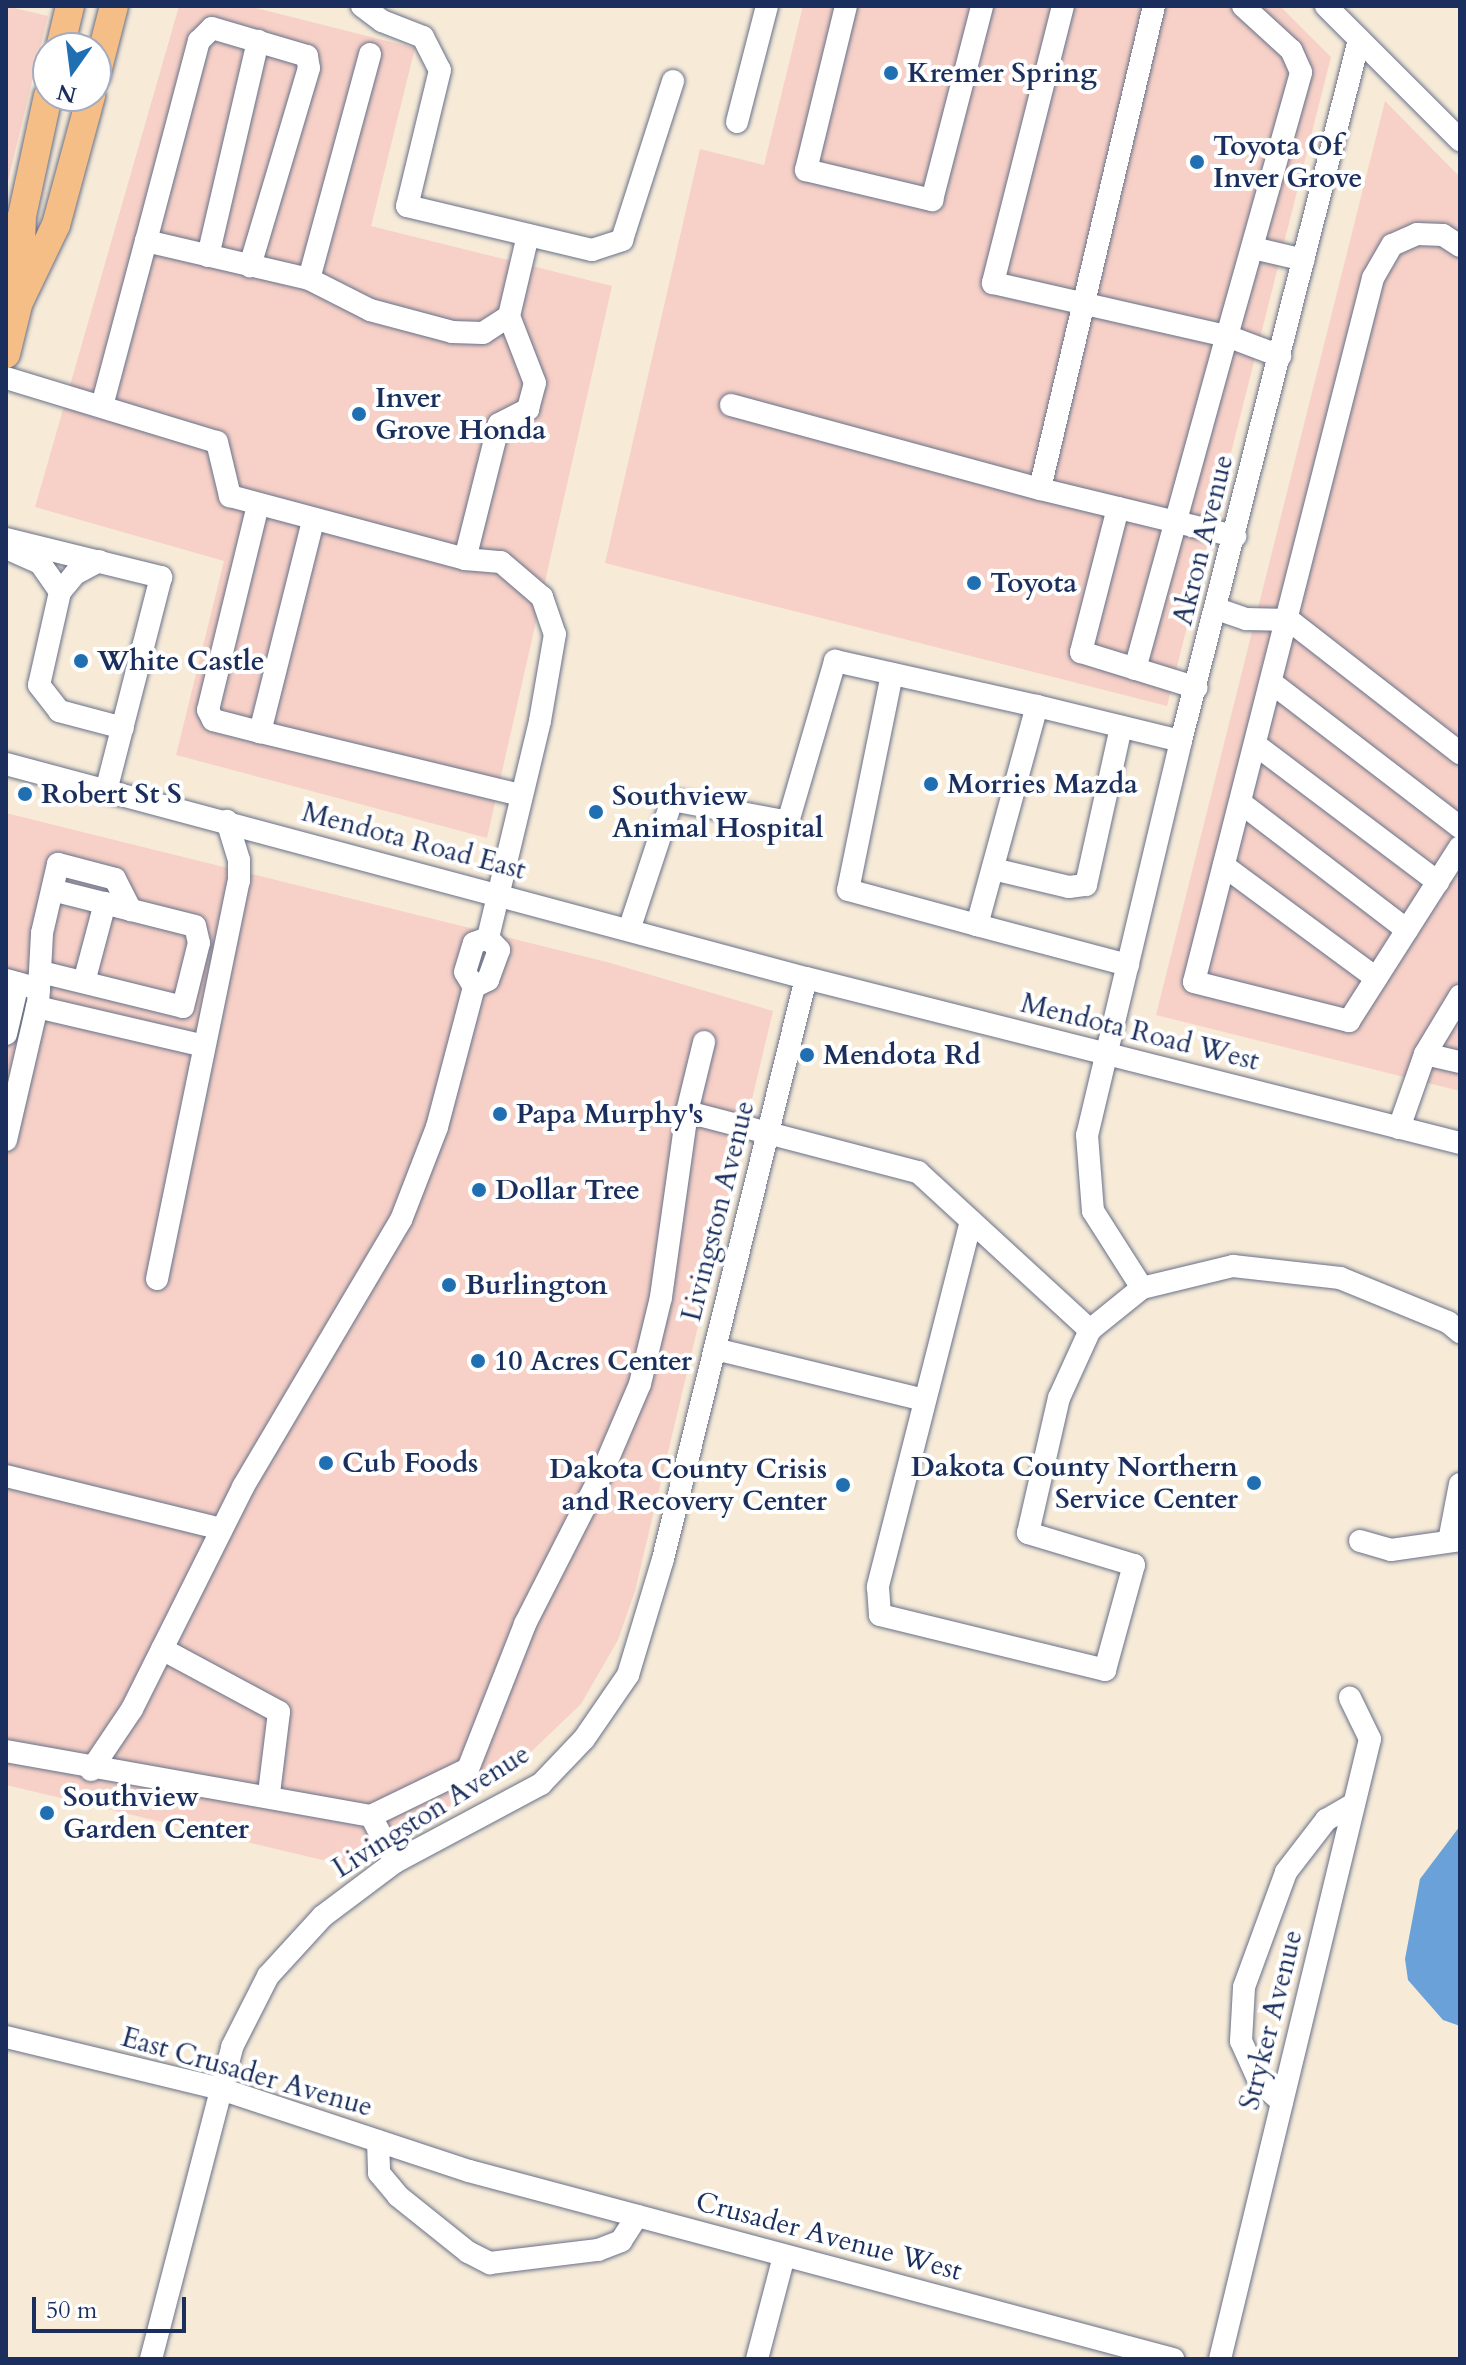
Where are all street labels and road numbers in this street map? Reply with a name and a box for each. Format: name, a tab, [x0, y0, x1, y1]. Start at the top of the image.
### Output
street label: Akron Avenue	[1166, 451, 1240, 629]
street label: Mendota Road East	[298, 795, 530, 887]
street label: Mendota Road West	[1017, 986, 1263, 1078]
street label: Livingston Avenue	[674, 1097, 762, 1325]
street label: Livingston Avenue	[326, 1737, 536, 1885]
street label: Stryker Avenue	[1232, 1927, 1310, 2113]
street label: East Crusader Avenue	[118, 2020, 376, 2124]
street label: Crusader Avenue West	[692, 2184, 966, 2288]

